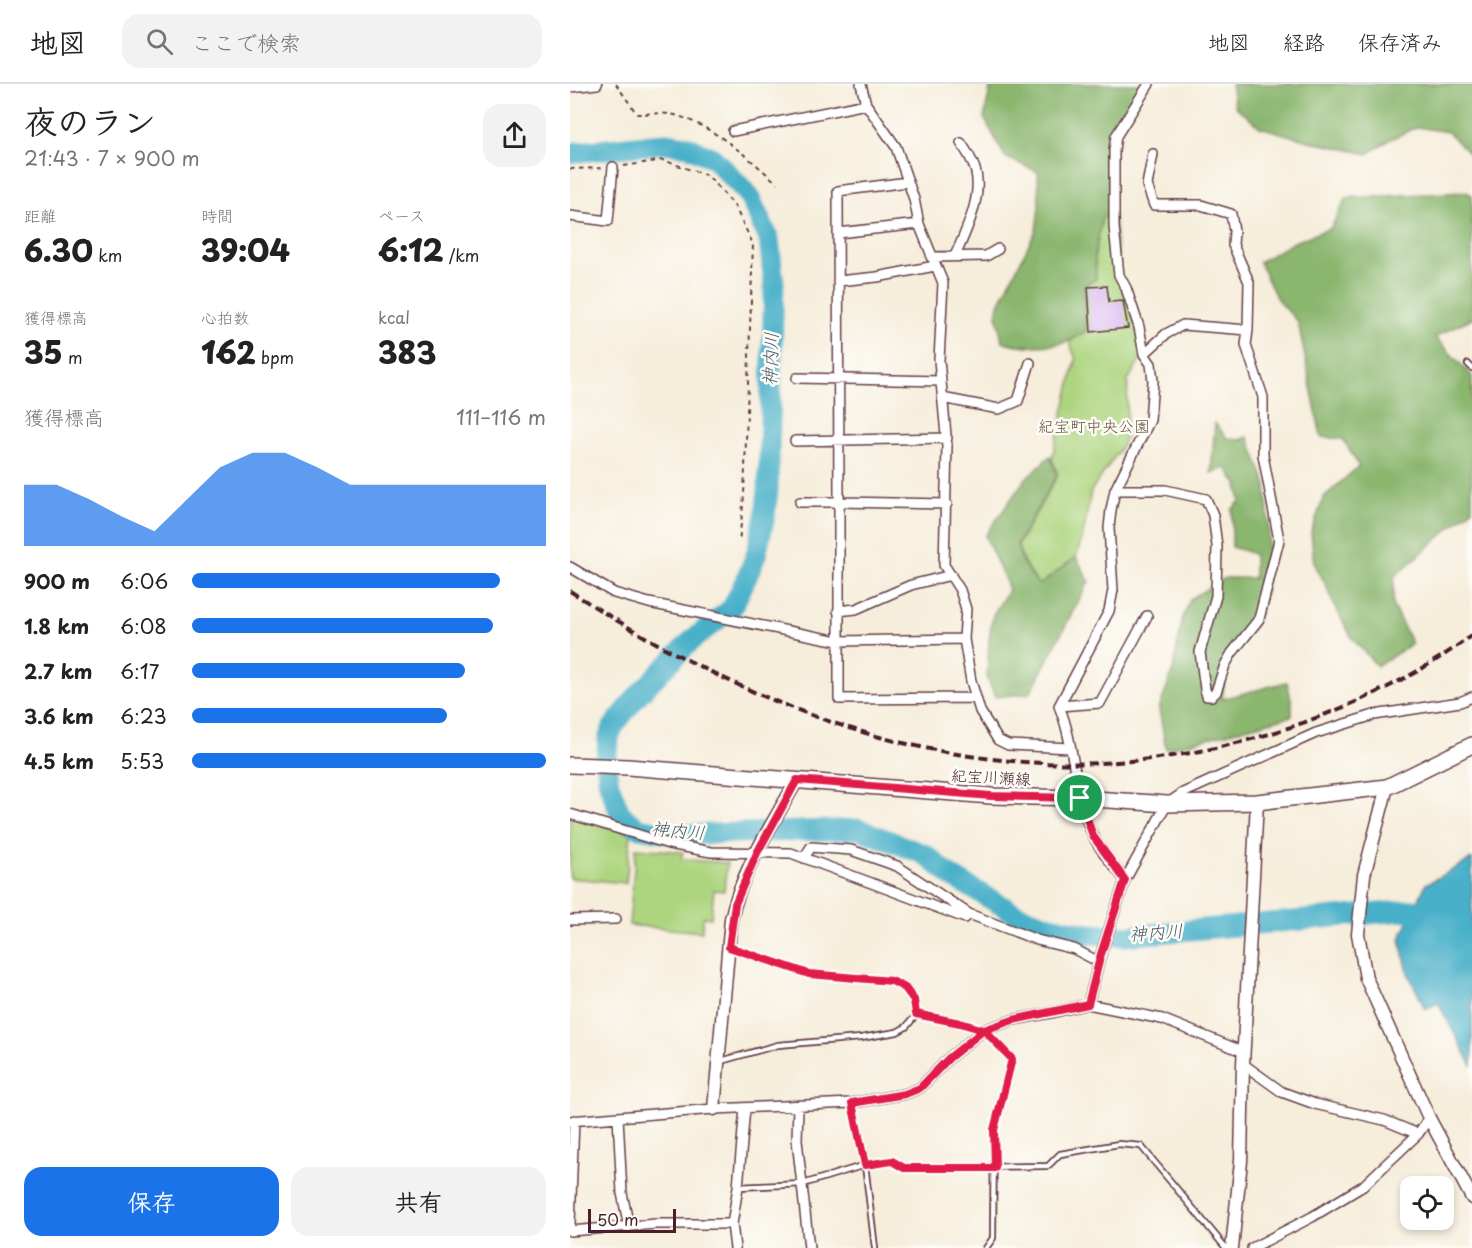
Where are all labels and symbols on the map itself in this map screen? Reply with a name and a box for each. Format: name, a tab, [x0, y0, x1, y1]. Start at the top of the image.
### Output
water label: 神内川	[755, 331, 784, 386]
park label: 紀宝町中央公園	[1038, 413, 1150, 437]
street label: 紀宝川瀬線	[950, 762, 1032, 790]
pin	[1054, 772, 1105, 823]
water label: 神内川	[650, 814, 706, 845]
water label: 神内川	[1128, 916, 1184, 947]
scale bar	[588, 1206, 676, 1234]

